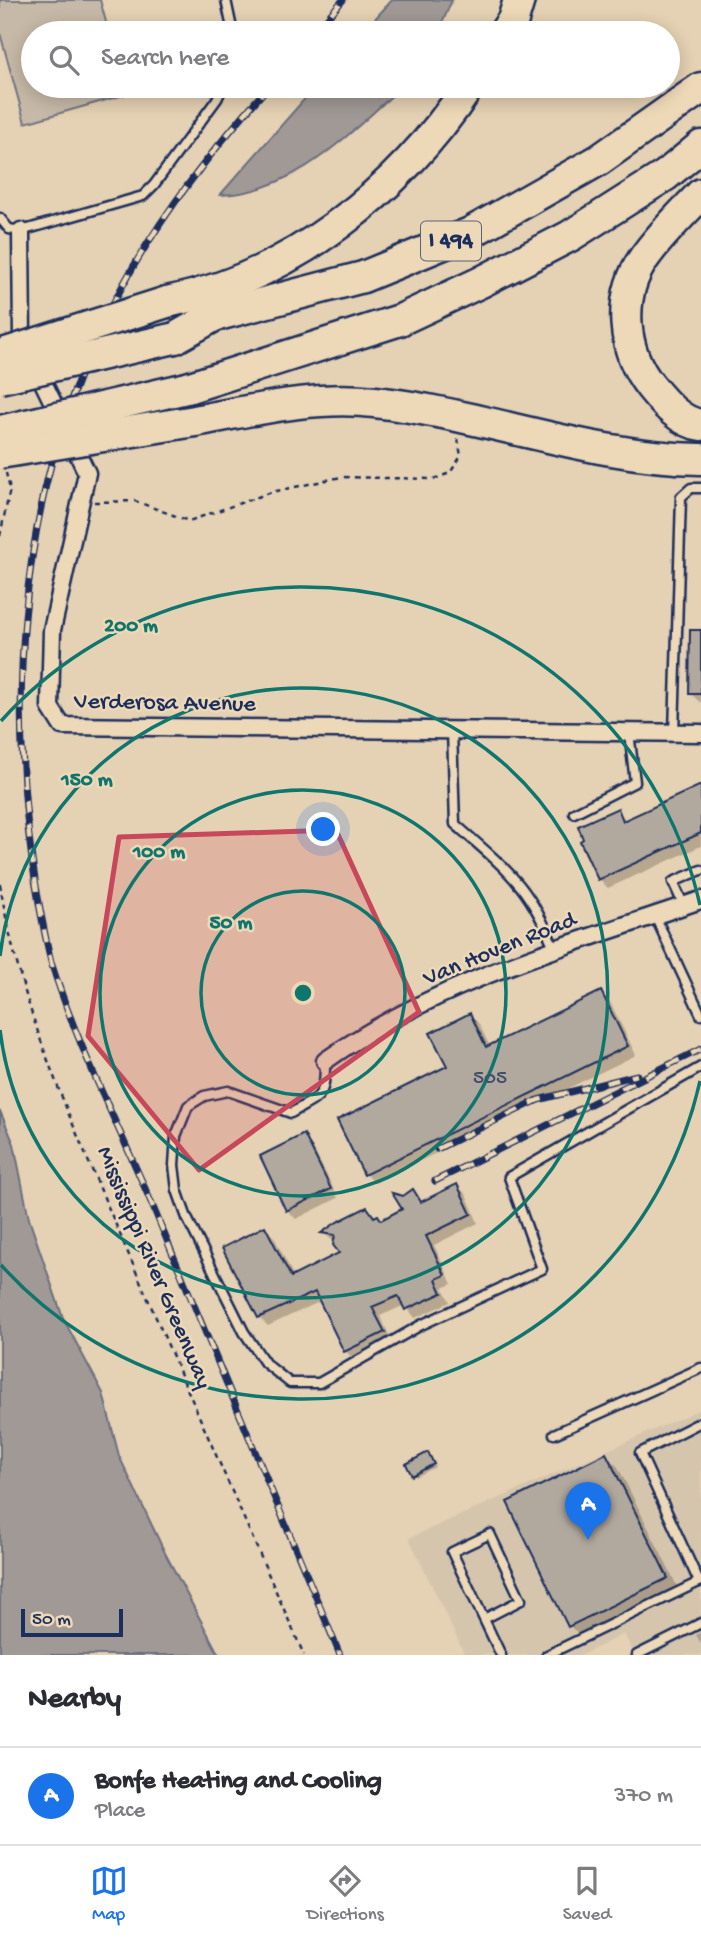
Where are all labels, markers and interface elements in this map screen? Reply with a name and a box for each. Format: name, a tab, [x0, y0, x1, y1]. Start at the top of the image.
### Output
search box	[21, 21, 680, 98]
icon: search	[45, 41, 83, 79]
text: Search here	[101, 44, 229, 75]
road number: I 494	[421, 222, 481, 260]
text: 200 m	[104, 615, 158, 640]
street label: Verderosa Avenue	[73, 688, 257, 720]
text: 150 m	[60, 769, 113, 794]
your location	[306, 812, 340, 846]
text: 100 m	[132, 841, 185, 866]
street label: Van Hoven Road	[418, 905, 583, 994]
text: 50 m	[210, 912, 253, 937]
centre of rings	[291, 981, 315, 1005]
house number: 505	[473, 1067, 507, 1092]
street label: Mississippi River Greenway	[89, 1142, 217, 1394]
pin: A	[565, 1482, 611, 1540]
scale bar	[21, 1606, 122, 1638]
text: 50 m	[32, 1609, 71, 1632]
text: Nearby	[28, 1683, 121, 1718]
text: Bonfe Heating and Cooling	[95, 1767, 382, 1798]
text: A	[44, 1783, 58, 1810]
text: 370 m	[614, 1783, 673, 1810]
text: Place	[95, 1798, 145, 1825]
tab: Map	[90, 1862, 128, 1927]
tab: Directions	[307, 1862, 384, 1927]
tab: Saved	[563, 1862, 611, 1927]

